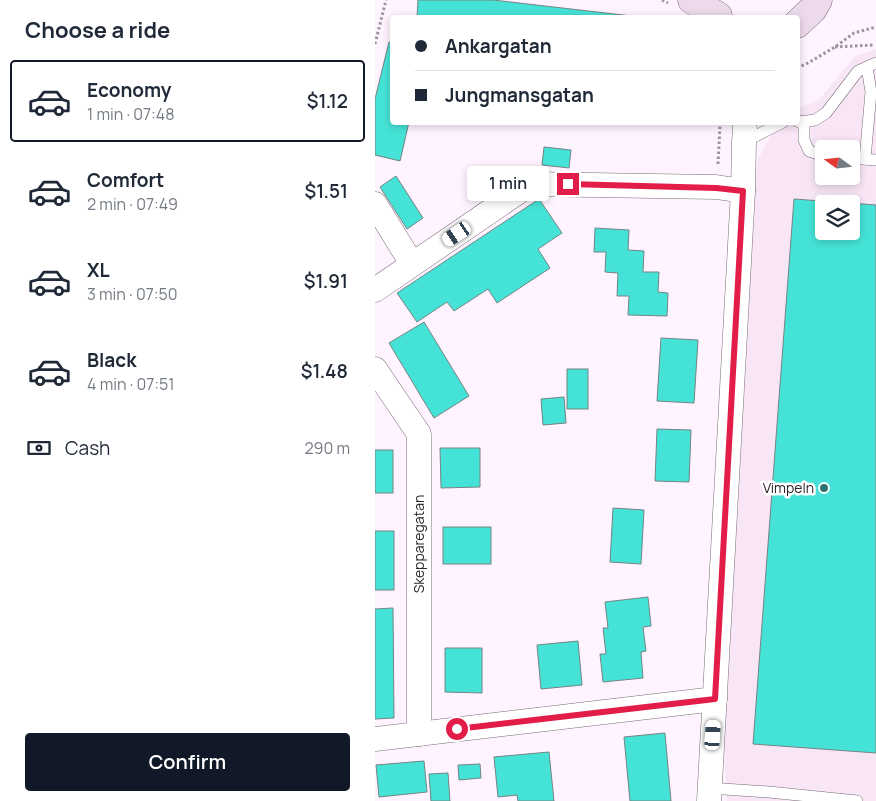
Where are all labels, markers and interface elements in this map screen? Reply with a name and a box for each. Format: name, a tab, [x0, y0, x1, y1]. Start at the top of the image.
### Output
text: Choose a ride	[25, 15, 170, 45]
text: Ankargatan	[445, 33, 552, 59]
text: Economy	[87, 77, 171, 103]
icon: car	[27, 79, 72, 124]
text: Jungmansgatan	[445, 82, 594, 108]
text: $1.12	[307, 88, 348, 114]
text: 1 min · 07:48	[87, 103, 175, 125]
north arrow	[815, 140, 860, 185]
map controls	[815, 140, 860, 240]
callout: 1 min	[468, 166, 551, 202]
text: Comfort	[87, 167, 164, 193]
icon: car	[27, 169, 72, 214]
text: 1 min	[489, 172, 527, 194]
route end	[557, 173, 579, 195]
text: $1.51	[305, 178, 348, 204]
text: 2 min · 07:49	[87, 193, 178, 215]
button: layers	[815, 195, 860, 240]
car	[440, 219, 473, 249]
text: XL	[87, 257, 110, 283]
icon: car	[27, 259, 72, 304]
text: $1.91	[304, 268, 348, 294]
text: 3 min · 07:50	[87, 283, 177, 305]
text: Black	[87, 347, 136, 373]
icon: car	[27, 349, 72, 394]
text: $1.48	[301, 358, 348, 384]
text: 4 min · 07:51	[87, 373, 175, 395]
icon: cash	[25, 434, 53, 462]
text: Cash	[65, 435, 110, 461]
text: 290 m	[304, 437, 350, 459]
place label: Vimpeln	[763, 478, 814, 497]
marker: Vimpeln	[818, 482, 830, 494]
street label: Skepparegatan	[409, 495, 428, 593]
route start	[446, 718, 468, 740]
car	[704, 720, 721, 750]
button: Confirm	[25, 733, 350, 791]

